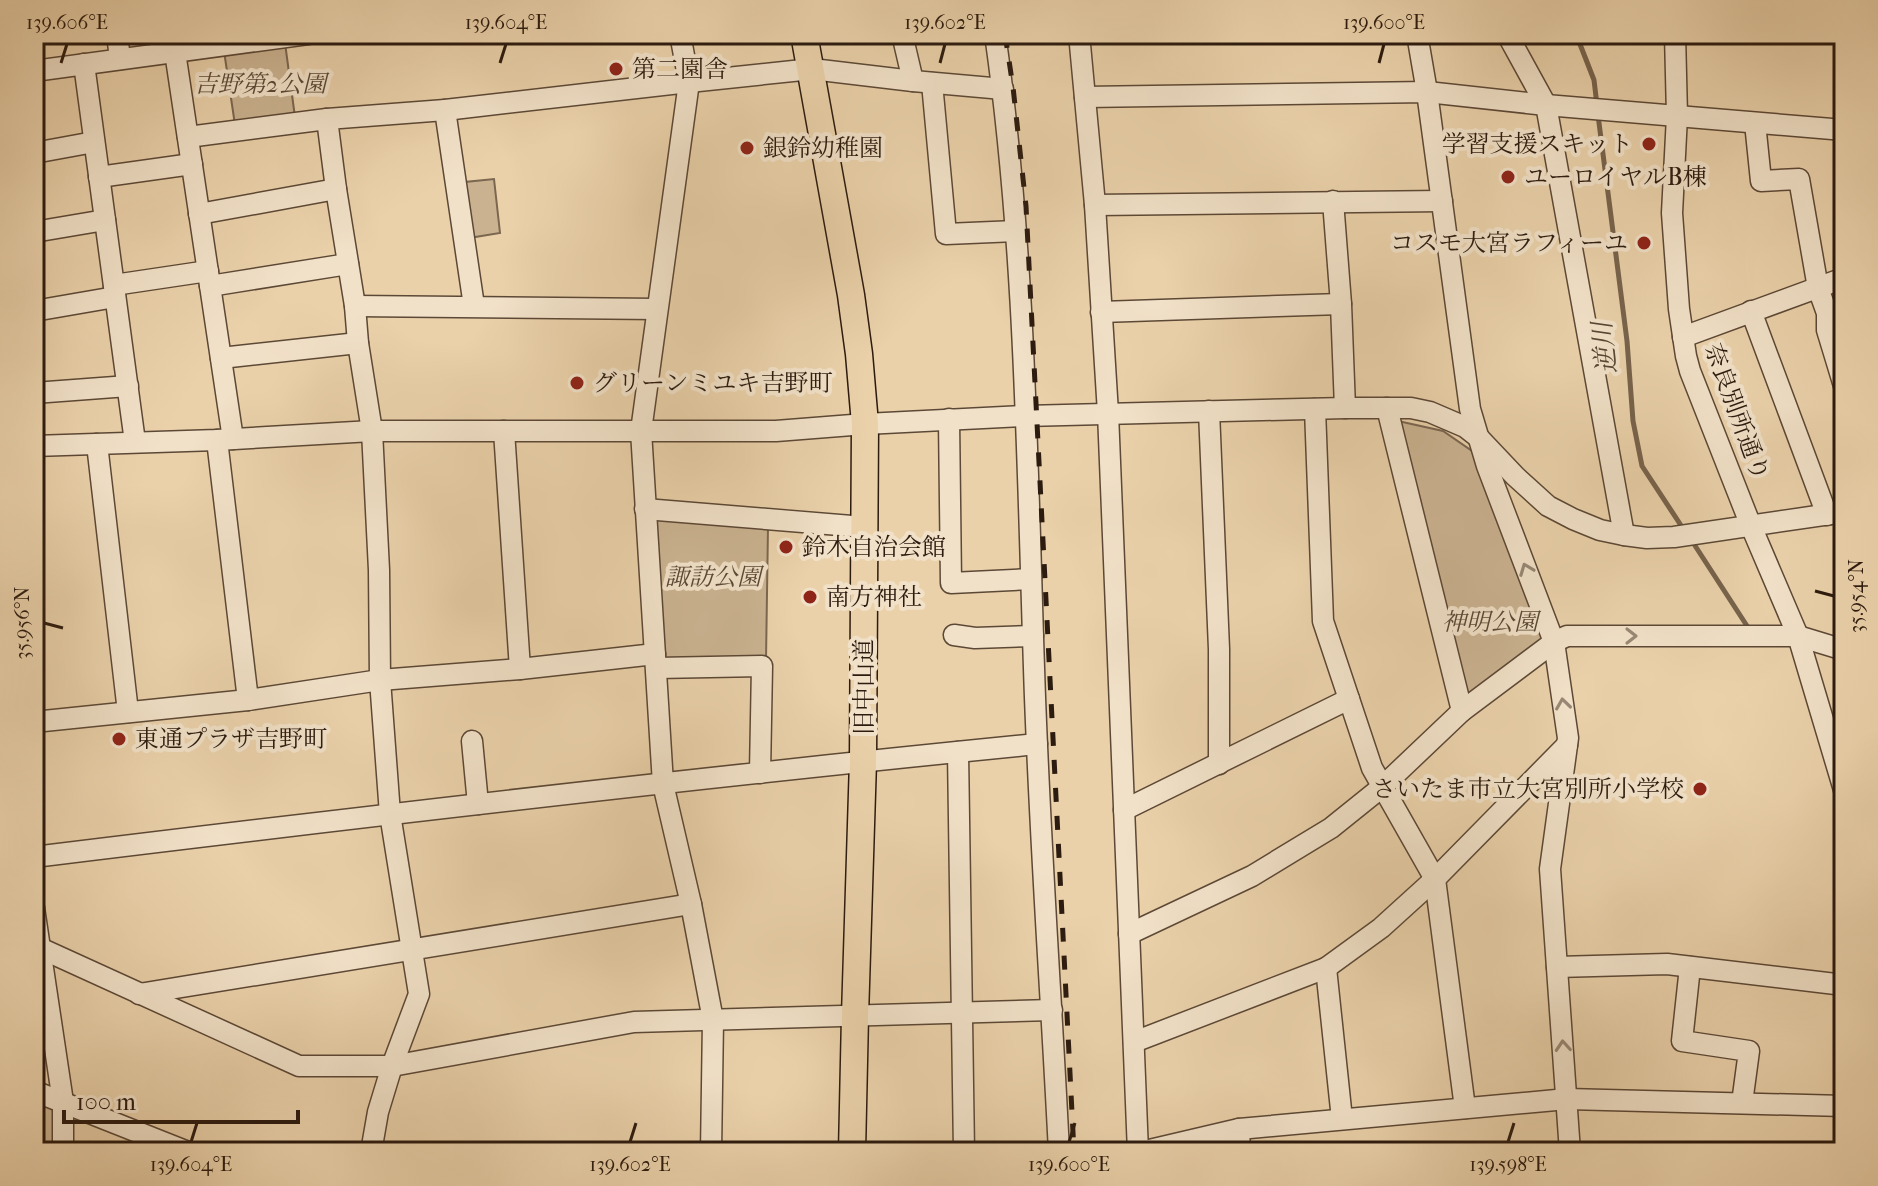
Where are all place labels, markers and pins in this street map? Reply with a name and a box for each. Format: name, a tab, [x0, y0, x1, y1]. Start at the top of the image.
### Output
place label: 第二園舎	[632, 55, 728, 83]
marker: 第二園舎	[607, 60, 625, 78]
place label: 学習支援スキット	[1441, 130, 1633, 158]
place label: 銀鈴幼稚園	[763, 134, 883, 162]
marker: 学習支援スキット	[1640, 135, 1658, 153]
marker: 銀鈴幼稚園	[738, 139, 756, 157]
place label: ユーロイヤルB棟	[1524, 163, 1707, 191]
marker: ユーロイヤルB棟	[1499, 168, 1517, 186]
place label: コスモ大宮ラフィーユ	[1390, 229, 1628, 257]
marker: コスモ大宮ラフィーユ	[1635, 234, 1653, 252]
place label: グリーンミユキ吉野町	[593, 369, 833, 397]
marker: グリーンミユキ吉野町	[568, 374, 586, 392]
place label: 鈴木自治会館	[802, 533, 946, 561]
marker: 鈴木自治会館	[777, 538, 795, 556]
place label: 南方神社	[826, 583, 922, 611]
marker: 南方神社	[801, 588, 819, 606]
place label: 東通プラザ吉野町	[135, 725, 327, 753]
marker: 東通プラザ吉野町	[110, 730, 128, 748]
place label: さいたま市立大宮別所小学校	[1372, 775, 1684, 803]
marker: さいたま市立大宮別所小学校	[1691, 780, 1709, 798]

